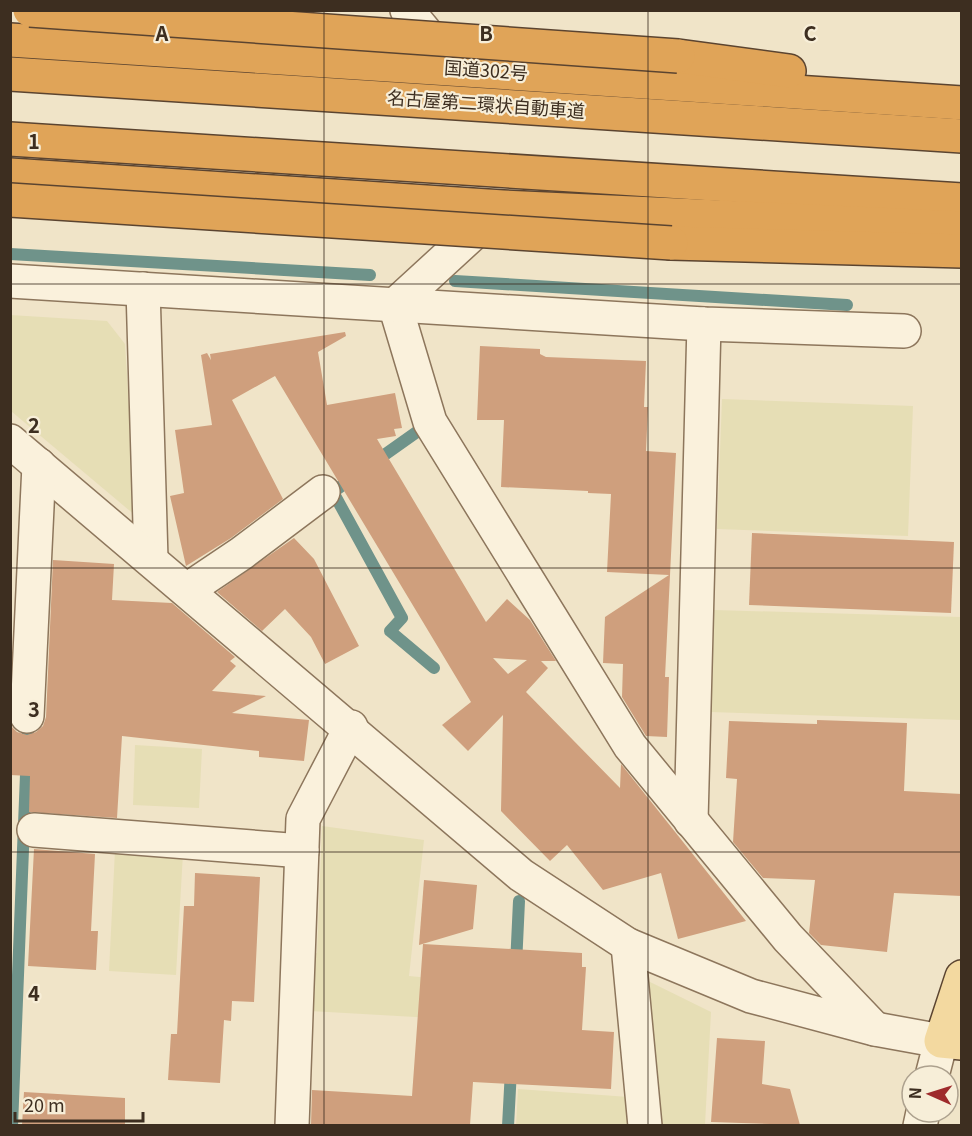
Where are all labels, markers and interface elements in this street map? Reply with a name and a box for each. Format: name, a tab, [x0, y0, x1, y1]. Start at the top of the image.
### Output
text: A	[155, 18, 169, 47]
text: B	[479, 18, 493, 47]
text: C	[803, 18, 817, 47]
street label: 国道302号	[443, 53, 529, 85]
street label: 名古屋第二環状自動車道	[386, 83, 586, 123]
text: 1	[28, 126, 40, 155]
text: 2	[28, 410, 40, 439]
text: 3	[28, 694, 40, 723]
text: 4	[28, 978, 40, 1007]
north arrow	[900, 1064, 960, 1124]
scale bar	[15, 1085, 142, 1123]
text: N	[902, 1087, 926, 1100]
text: 20 m	[24, 1091, 65, 1117]

